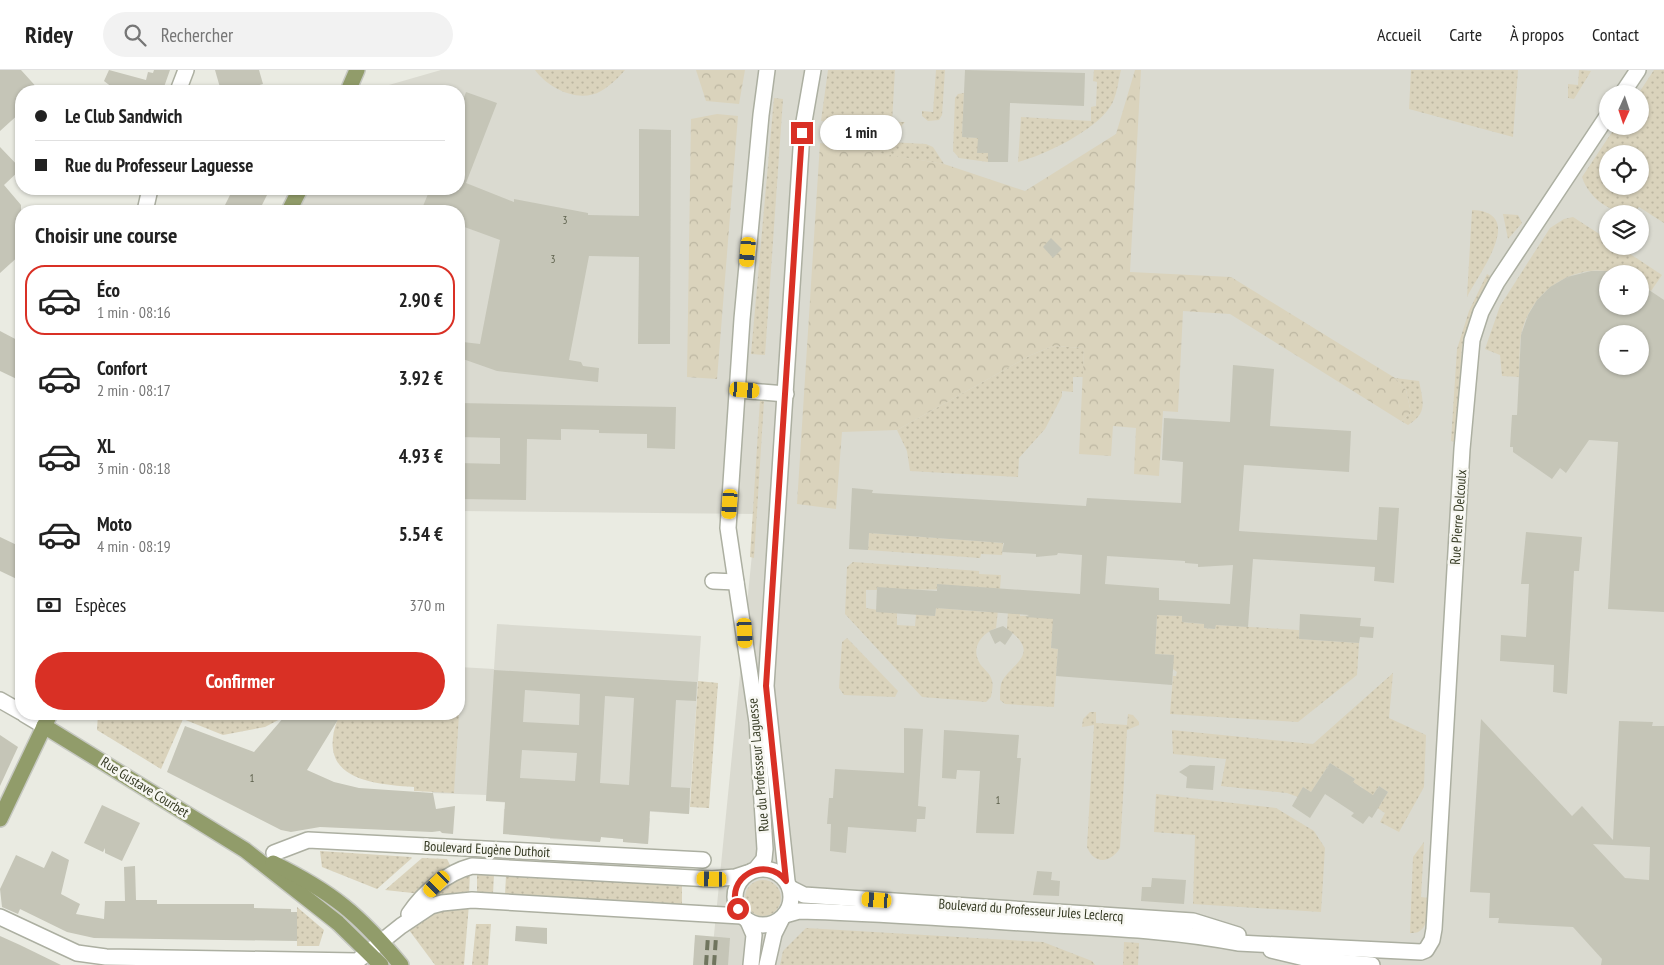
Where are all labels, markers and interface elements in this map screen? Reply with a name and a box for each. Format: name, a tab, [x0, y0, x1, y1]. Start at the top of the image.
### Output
search box	[103, 12, 453, 57]
text: Ridey	[25, 19, 73, 50]
icon: search	[121, 21, 149, 49]
text: Rechercher	[161, 23, 233, 47]
text: Accueil	[1377, 23, 1421, 46]
text: Carte	[1449, 23, 1482, 46]
text: À propos	[1510, 23, 1564, 46]
text: Contact	[1592, 23, 1639, 46]
north arrow	[1599, 85, 1649, 135]
map controls	[1599, 85, 1649, 375]
text: Le Club Sandwich	[65, 104, 182, 128]
callout: 1 min	[820, 116, 902, 150]
route end	[791, 122, 813, 144]
text: 1 min	[845, 122, 877, 142]
button: locate	[1599, 145, 1649, 195]
text: Rue du Professeur Laguesse	[65, 153, 253, 177]
button: layers	[1599, 205, 1649, 255]
house number: 3	[563, 213, 568, 227]
text: Choisir une course	[35, 221, 177, 249]
car	[739, 236, 756, 268]
house number: 3	[551, 252, 556, 266]
button: +	[1599, 265, 1649, 315]
icon: car	[37, 278, 82, 323]
text: Éco	[97, 278, 120, 302]
text: 2.90 €	[399, 288, 443, 312]
text: 1 min · 08:16	[97, 302, 171, 322]
button: −	[1599, 325, 1649, 375]
icon: car	[37, 356, 82, 401]
text: Confort	[97, 356, 147, 380]
text: 3.92 €	[399, 366, 443, 390]
text: 2 min · 08:17	[97, 380, 171, 400]
car	[729, 381, 760, 399]
icon: car	[37, 434, 82, 479]
text: XL	[97, 434, 115, 458]
text: 4.93 €	[399, 444, 443, 468]
text: 3 min · 08:18	[97, 458, 171, 478]
street label: Rue Pierre Delcoulx	[1446, 469, 1470, 565]
car	[721, 489, 738, 519]
icon: car	[37, 512, 82, 557]
text: Moto	[97, 512, 132, 536]
text: 5.54 €	[399, 522, 443, 546]
text: 4 min · 08:19	[97, 536, 171, 556]
icon: cash	[35, 591, 63, 619]
text: Espèces	[75, 593, 126, 617]
text: 370 m	[410, 595, 445, 615]
car	[736, 618, 753, 648]
button: Confirmer	[35, 652, 445, 710]
street label: Rue du Professeur Laguesse	[743, 697, 773, 833]
street label: Rue Gustave Courbet	[98, 753, 193, 821]
house number: 1	[250, 771, 255, 785]
house number: 1	[996, 793, 1001, 807]
street label: Boulevard Eugène Duthoit	[423, 837, 551, 861]
car	[421, 868, 452, 900]
car	[696, 871, 727, 887]
car	[861, 891, 892, 909]
street label: Boulevard du Professeur Jules Leclercq	[938, 895, 1124, 925]
route start	[727, 898, 749, 920]

